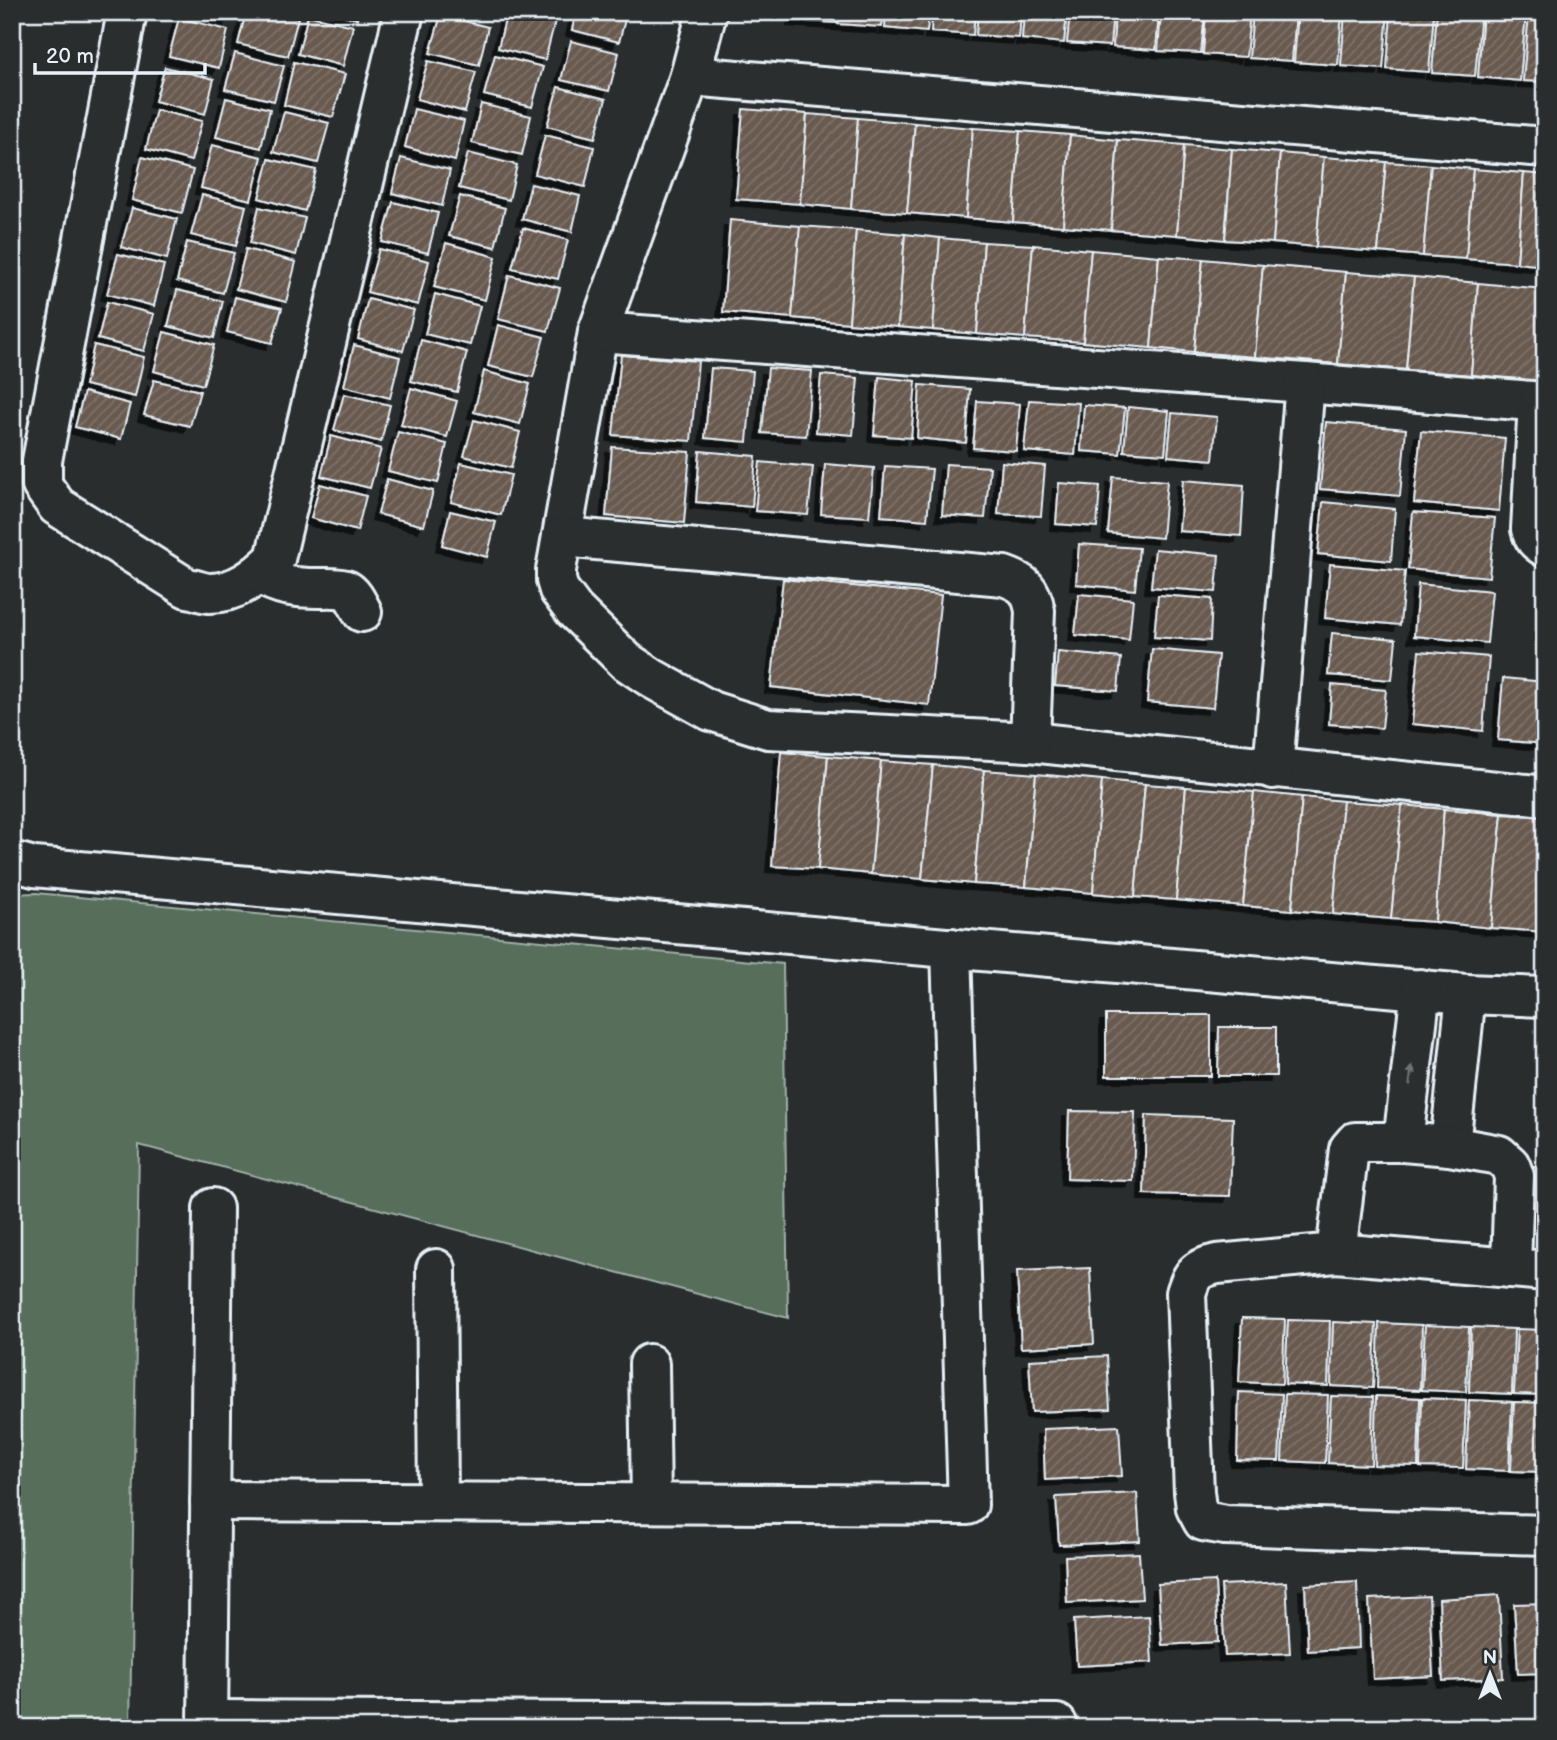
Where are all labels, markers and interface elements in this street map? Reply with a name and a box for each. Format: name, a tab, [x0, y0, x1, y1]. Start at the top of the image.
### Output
scale bar	[35, 32, 205, 76]
text: 20 m	[46, 44, 94, 69]
one-way arrow	[1405, 1063, 1416, 1085]
north arrow	[1456, 1638, 1526, 1708]
text: N	[1483, 1647, 1497, 1670]

